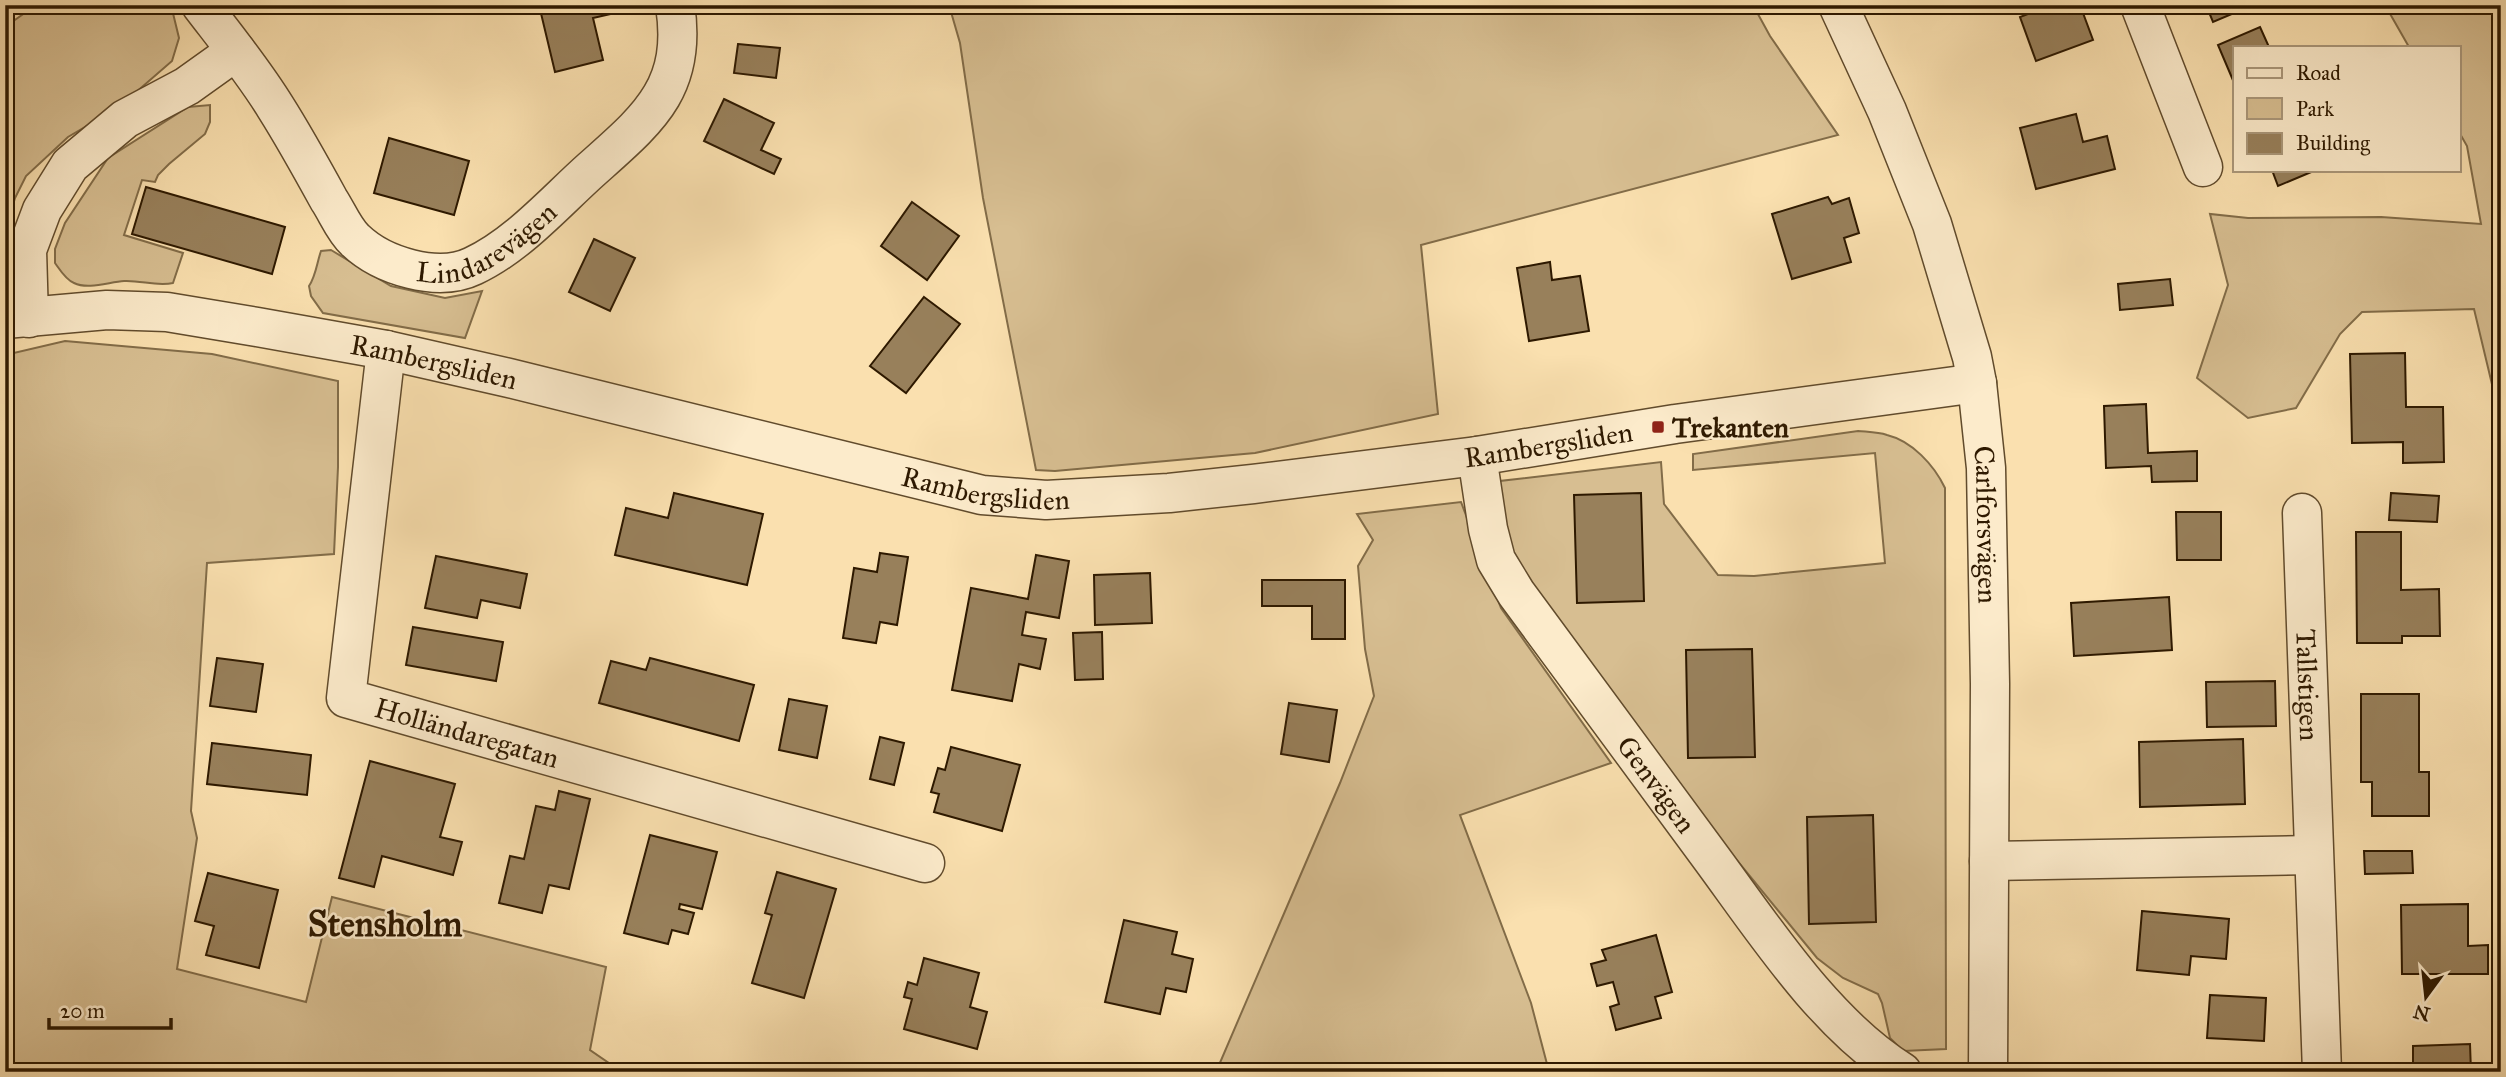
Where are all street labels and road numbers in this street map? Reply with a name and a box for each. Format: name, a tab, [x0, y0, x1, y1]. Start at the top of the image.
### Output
street label: Lindarevägen	[414, 195, 564, 291]
street label: Rambergsliden	[348, 327, 521, 397]
street label: Rambergsliden	[1462, 414, 1635, 475]
street label: Carlforsvägen	[1966, 444, 2006, 604]
street label: Rambergsliden	[898, 459, 1071, 518]
street label: Tallstigen	[2288, 628, 2327, 742]
street label: Holländaregatan	[371, 690, 563, 776]
street label: Genvägen	[1609, 729, 1704, 840]

